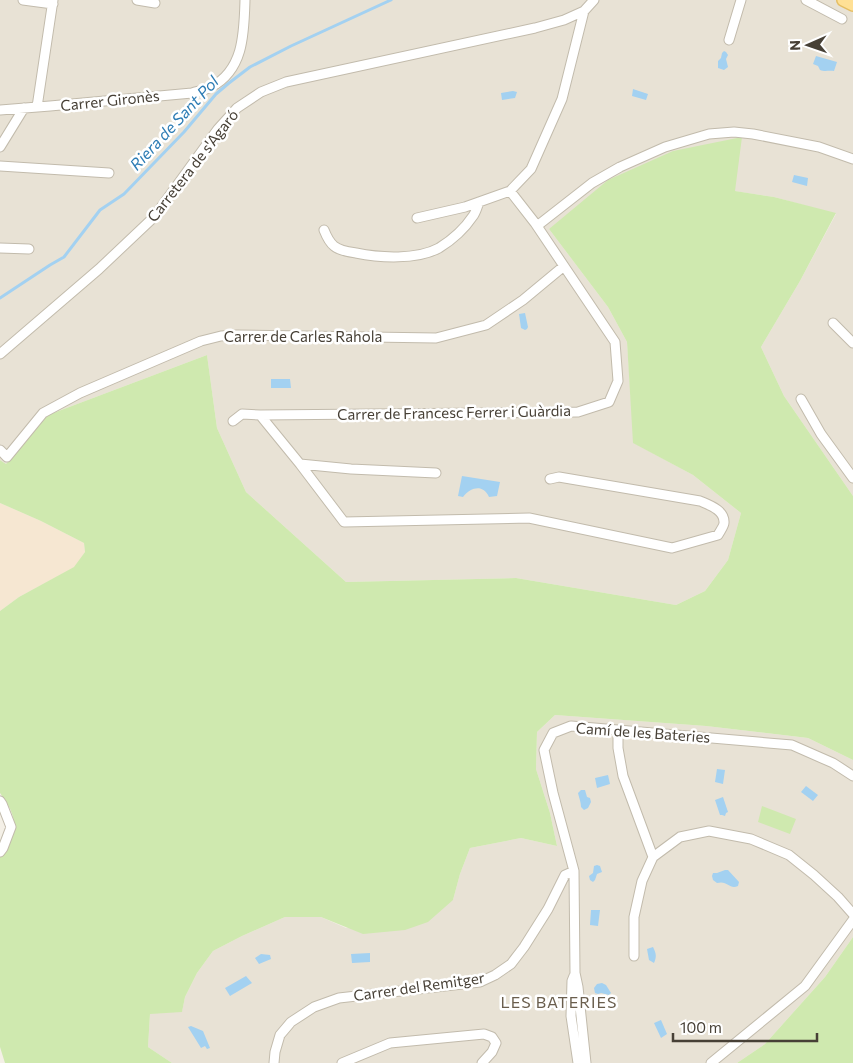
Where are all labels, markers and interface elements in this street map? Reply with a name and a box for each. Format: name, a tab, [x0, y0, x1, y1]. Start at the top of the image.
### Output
north arrow	[783, 20, 833, 70]
text: N	[786, 40, 803, 51]
water label: Riera de Sant Pol	[125, 71, 223, 174]
street label: Carrer Gironès	[59, 86, 160, 114]
street label: Carretera de s'Agaró	[143, 106, 242, 225]
street label: Carrer de Carles Rahola	[224, 327, 382, 345]
street label: Carrer de Francesc Ferrer i Guàrdia	[337, 401, 571, 423]
street label: Camí de les Bateries	[575, 718, 711, 746]
street label: Carrer del Remitger	[352, 968, 486, 1004]
district label: LES BATERIES	[501, 992, 617, 1011]
scale bar	[673, 1010, 817, 1042]
text: 100 m	[680, 1018, 722, 1036]

